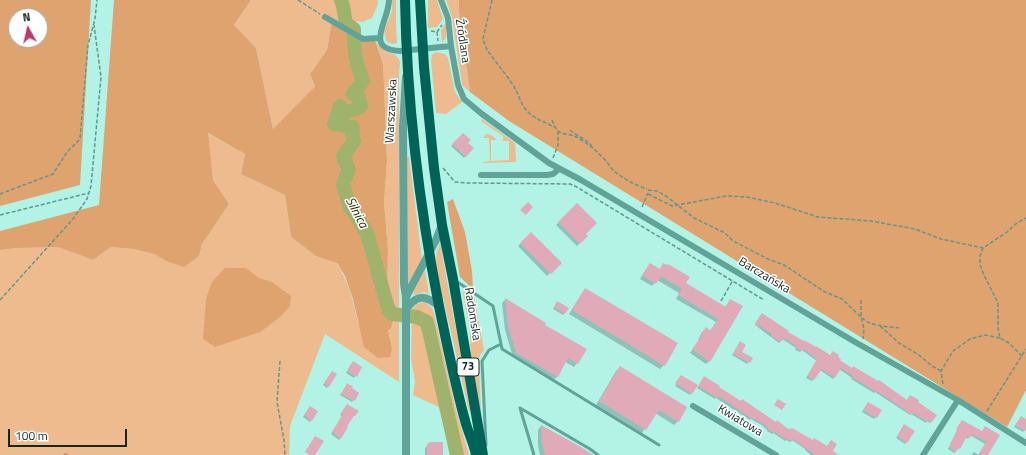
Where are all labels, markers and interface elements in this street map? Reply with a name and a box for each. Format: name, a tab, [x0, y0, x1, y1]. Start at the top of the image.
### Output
north arrow	[8, 8, 48, 48]
text: N	[22, 9, 31, 26]
street label: Źródlana	[451, 18, 473, 64]
street label: Warszawska	[383, 79, 401, 143]
water label: Silnica	[341, 195, 371, 231]
street label: Barczańska	[735, 255, 793, 297]
street label: Radomska	[461, 286, 483, 342]
road number: 73	[457, 358, 479, 376]
street label: Kwiatowa	[715, 402, 765, 440]
scale bar	[10, 421, 129, 447]
text: 100 m	[15, 426, 48, 445]

